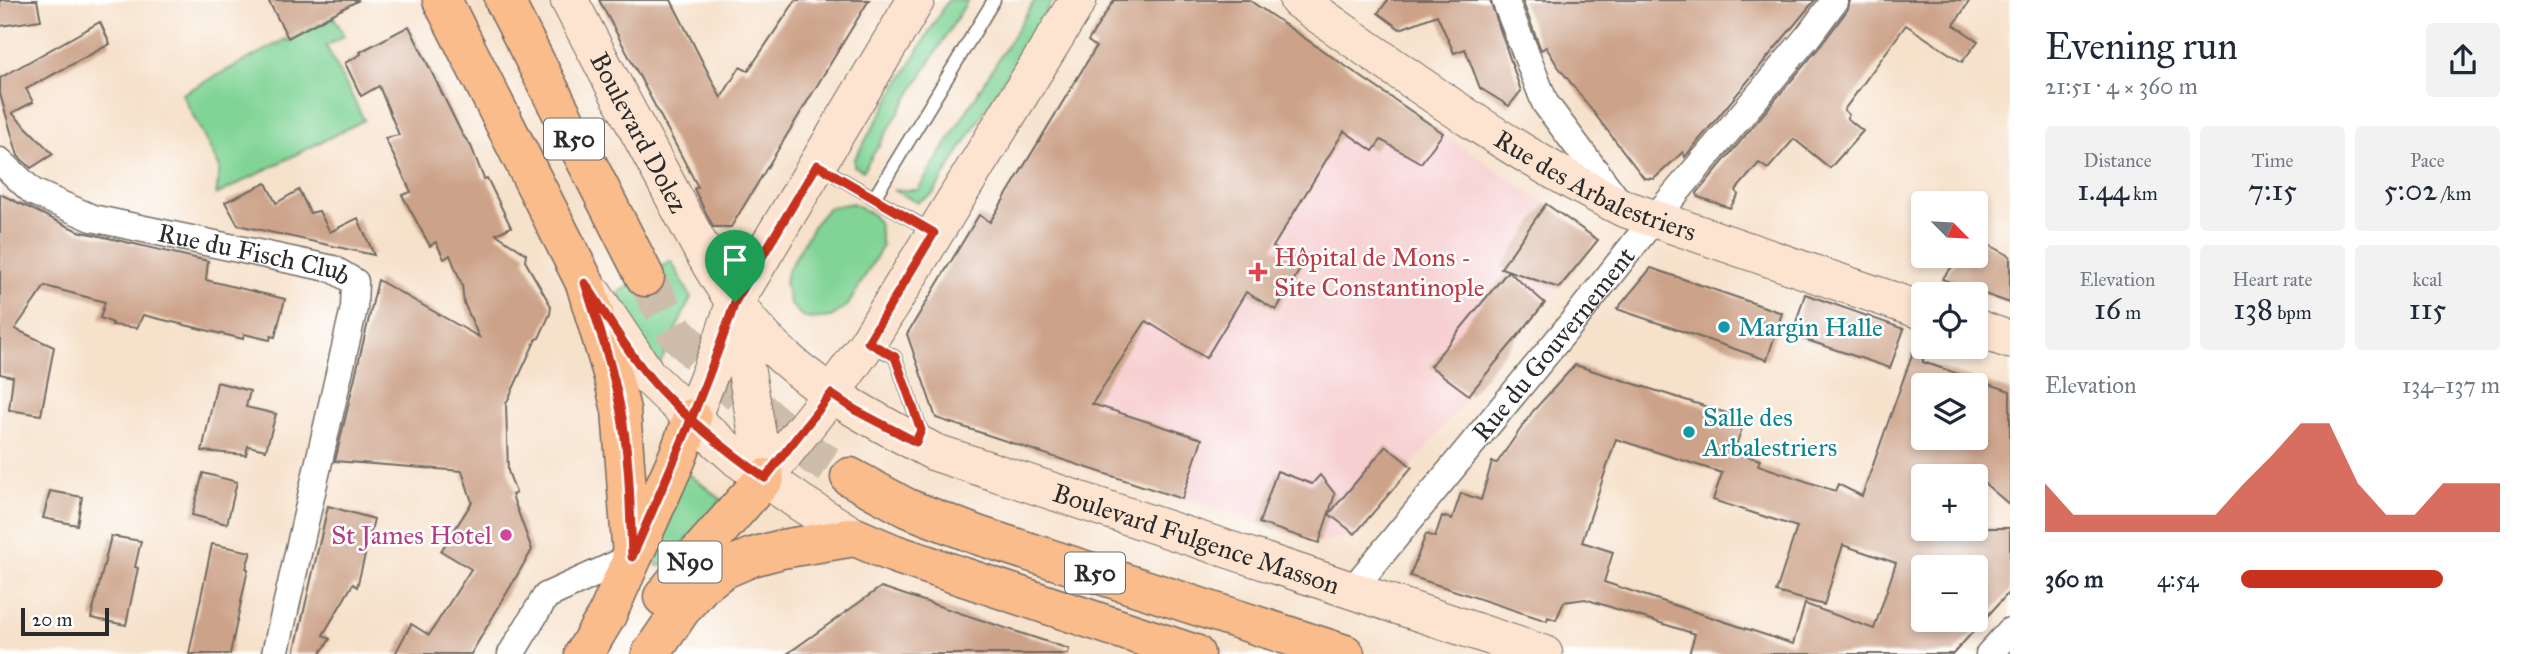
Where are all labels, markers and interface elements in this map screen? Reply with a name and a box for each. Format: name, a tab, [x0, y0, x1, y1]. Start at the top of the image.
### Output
text: Evening run	[2045, 23, 2238, 69]
button: share	[2426, 23, 2500, 97]
street label: Boulevard Dolez	[583, 47, 695, 218]
text: 21:51 · 4 × 360 m	[2045, 72, 2198, 100]
road number: R50	[544, 119, 604, 160]
street label: Rue des Arbalestriers	[1488, 123, 1701, 248]
text: Distance	[2083, 149, 2152, 172]
text: Time	[2251, 149, 2294, 172]
text: Pace	[2410, 149, 2445, 172]
text: 1.44	[2077, 172, 2129, 208]
text: 7:15	[2248, 172, 2297, 208]
text: 5:02	[2384, 172, 2437, 208]
text: km	[2129, 182, 2158, 205]
text: /km	[2437, 182, 2471, 205]
north arrow	[1911, 191, 1988, 268]
map controls	[1911, 191, 1988, 632]
street label: Rue du Fisch Club	[155, 216, 357, 292]
pin	[705, 230, 765, 302]
icon: arrive	[716, 241, 754, 279]
place label: Hôpital de Mons - Site Constantinople	[1274, 241, 1485, 303]
street label: Rue du Gouvernement	[1465, 241, 1642, 447]
marker: Hôpital de Mons - Site Constantinople	[1248, 262, 1268, 282]
text: Elevation	[2080, 268, 2155, 291]
text: Heart rate	[2233, 268, 2312, 291]
text: kcal	[2413, 268, 2442, 291]
button: locate	[1911, 282, 1988, 359]
text: 16	[2094, 291, 2121, 327]
text: 138	[2233, 291, 2273, 327]
text: 115	[2409, 291, 2446, 327]
text: m	[2121, 301, 2141, 324]
text: bpm	[2273, 301, 2312, 324]
place label: Margin Halle	[1738, 311, 1883, 343]
marker: Margin Halle	[1716, 319, 1732, 335]
text: Elevation	[2045, 371, 2136, 399]
text: 134–137 m	[2402, 371, 2500, 399]
button: layers	[1911, 373, 1988, 450]
place label: Salle des Arbalestriers	[1702, 401, 1837, 463]
marker: Salle des Arbalestriers	[1681, 424, 1697, 440]
button: +	[1911, 464, 1988, 541]
street label: Boulevard Fulgence Masson	[1049, 476, 1344, 601]
place label: St James Hotel	[331, 519, 492, 551]
marker: St James Hotel	[498, 527, 514, 543]
road number: N90	[658, 542, 722, 582]
road number: R50	[1065, 552, 1125, 594]
button: −	[1911, 555, 1988, 632]
text: 360 m	[2045, 565, 2104, 593]
text: 4:54	[2157, 565, 2199, 593]
scale bar	[21, 605, 108, 637]
text: 20 m	[32, 608, 73, 631]

